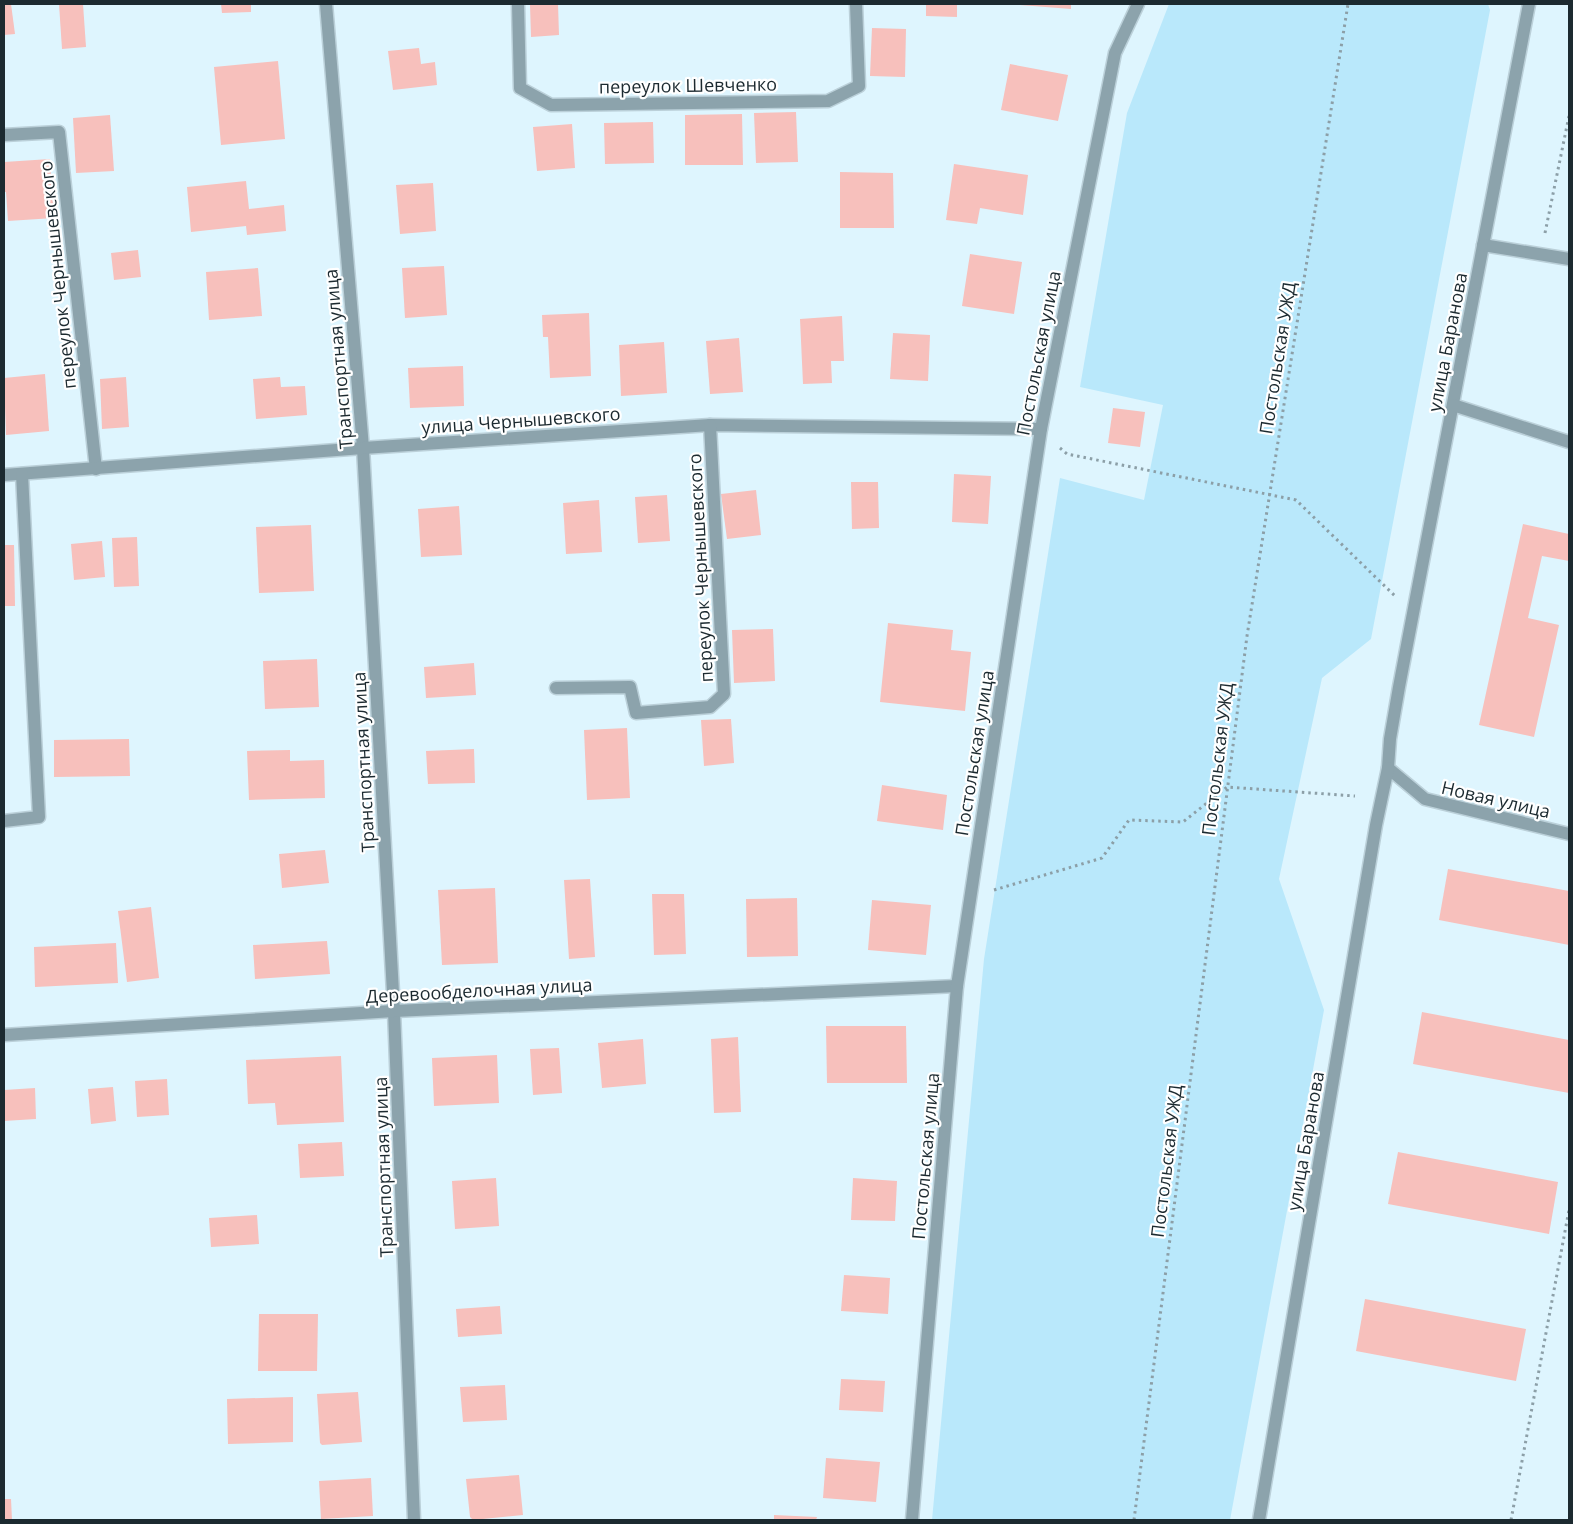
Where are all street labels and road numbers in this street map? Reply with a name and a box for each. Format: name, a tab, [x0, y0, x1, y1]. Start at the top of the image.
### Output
street label: переулок Шевченко	[599, 71, 777, 99]
street label: переулок Чернышевского	[33, 160, 81, 390]
street label: Транспортная улица	[318, 268, 358, 450]
street label: Постольская улица	[1010, 269, 1066, 437]
street label: улица Баранова	[1422, 270, 1472, 414]
street label: Постольская УЖД	[1253, 280, 1301, 436]
street label: улица Чернышевского	[421, 401, 621, 439]
street label: переулок Чернышевского	[682, 453, 718, 683]
street label: Постольская улица	[949, 668, 999, 838]
street label: Транспортная улица	[346, 671, 380, 853]
street label: Постольская УЖД	[1196, 681, 1238, 837]
street label: Новая улица	[1439, 775, 1553, 823]
street label: Деревообделочная улица	[365, 972, 593, 1008]
street label: улица Баранова	[1281, 1069, 1329, 1213]
street label: Постольская улица	[906, 1072, 944, 1240]
street label: Транспортная улица	[368, 1076, 398, 1258]
street label: Постольская УЖД	[1145, 1083, 1187, 1239]

